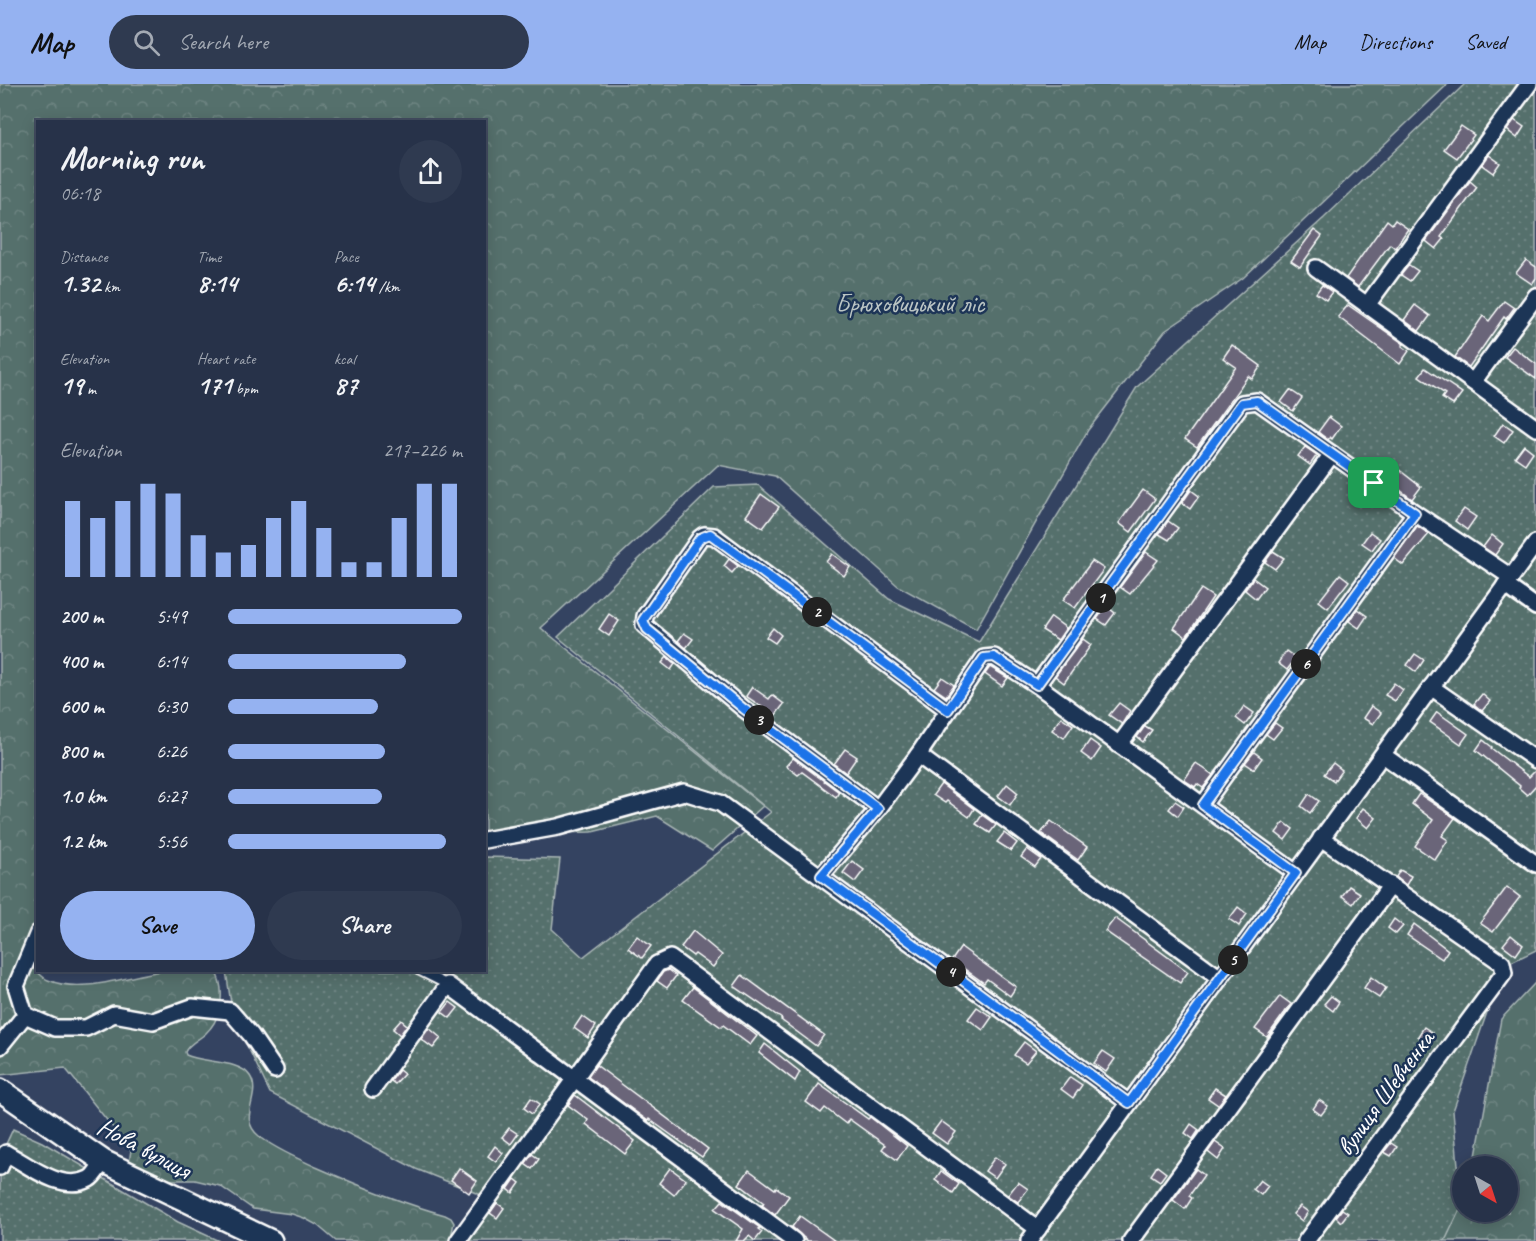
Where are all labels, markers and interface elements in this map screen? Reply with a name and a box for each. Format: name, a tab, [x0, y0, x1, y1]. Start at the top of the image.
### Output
search box	[109, 15, 529, 69]
text: Map	[30, 25, 73, 60]
icon: search	[130, 26, 163, 59]
text: Search here	[178, 28, 268, 56]
text: Map	[1294, 29, 1326, 55]
text: Directions	[1359, 29, 1432, 55]
text: Saved	[1465, 29, 1506, 55]
text: Morning run	[60, 137, 204, 179]
button: share	[399, 140, 462, 203]
text: 06:18	[60, 181, 100, 206]
text: Distance	[60, 247, 108, 267]
text: Time	[197, 247, 221, 267]
text: Pace	[334, 247, 359, 267]
text: 1.32	[60, 267, 100, 300]
text: 8:14	[197, 267, 237, 300]
text: 6:14	[334, 267, 375, 300]
text: km	[100, 277, 120, 297]
text: /km	[375, 277, 400, 297]
park label: Брюховицький ліс	[836, 287, 986, 320]
text: Elevation	[60, 349, 109, 369]
text: Heart rate	[197, 349, 255, 369]
text: kcal	[334, 349, 355, 369]
text: 19	[60, 369, 83, 402]
text: 171	[197, 369, 232, 402]
text: 87	[334, 369, 357, 402]
text: m	[83, 379, 96, 399]
text: bpm	[232, 379, 258, 399]
text: Elevation	[60, 438, 122, 463]
text: 217–226 m	[383, 438, 462, 463]
pin	[1348, 457, 1399, 508]
icon: arrive	[1357, 466, 1390, 499]
pin: 1	[1086, 583, 1116, 613]
text: 1	[1097, 588, 1105, 608]
pin: 2	[802, 597, 832, 627]
text: 2	[813, 602, 821, 622]
text: 200 m	[60, 604, 103, 629]
text: 5:49	[156, 604, 187, 629]
text: 400 m	[60, 649, 103, 674]
text: 6:14	[156, 649, 187, 674]
pin: 6	[1291, 649, 1321, 679]
text: 6	[1302, 654, 1310, 674]
text: 600 m	[60, 694, 104, 719]
text: 6:30	[156, 694, 187, 719]
pin: 3	[744, 705, 774, 735]
text: 3	[755, 710, 763, 730]
text: 800 m	[60, 739, 103, 764]
text: 6:26	[156, 739, 187, 764]
text: 1.0 km	[60, 784, 107, 809]
text: 6:27	[156, 784, 187, 809]
text: 1.2 km	[60, 829, 107, 854]
text: 5:56	[156, 829, 187, 854]
button: Save	[60, 891, 255, 960]
button: Share	[267, 891, 462, 960]
pin: 5	[1218, 945, 1248, 975]
text: 5	[1230, 950, 1236, 970]
pin: 4	[936, 957, 966, 987]
text: 4	[947, 962, 955, 982]
street label: вулиця Шевченка	[1328, 1022, 1443, 1162]
street label: Нова вулиця	[91, 1110, 198, 1187]
north arrow	[1452, 1156, 1518, 1222]
map controls	[1452, 1156, 1518, 1222]

